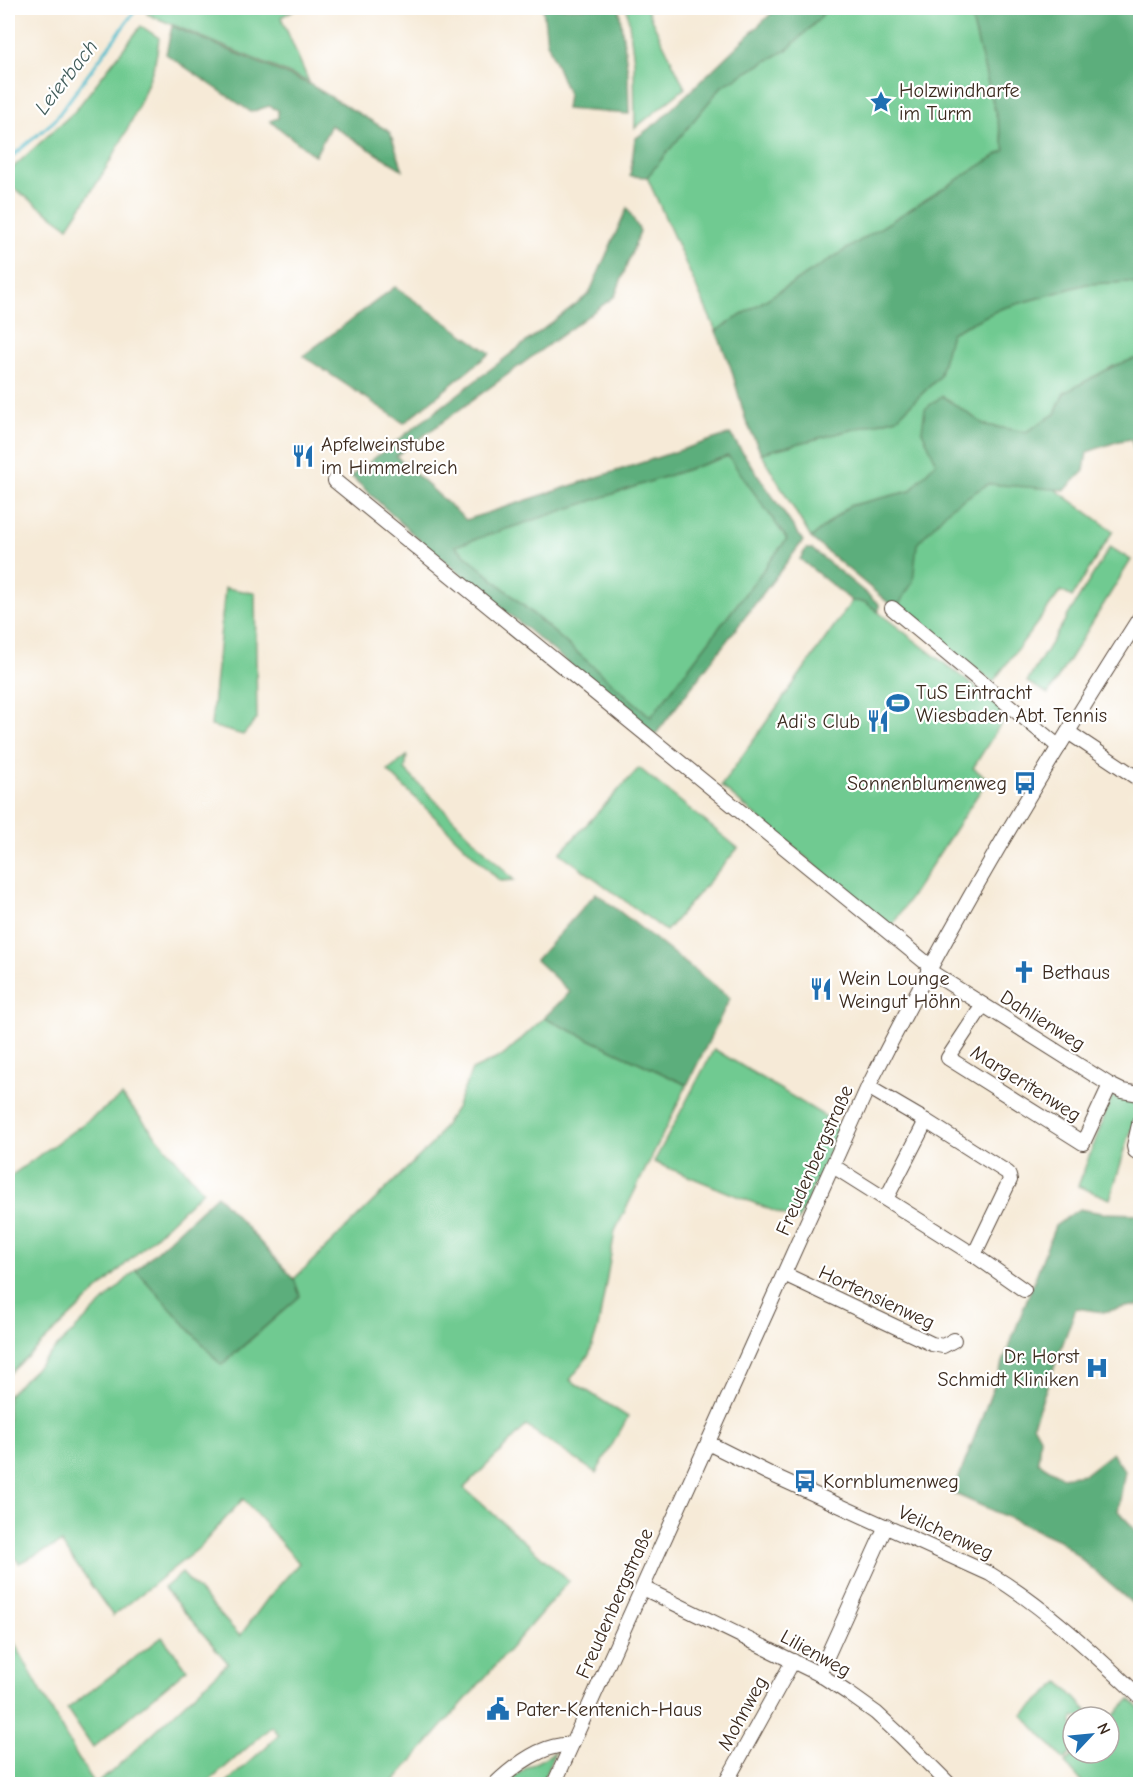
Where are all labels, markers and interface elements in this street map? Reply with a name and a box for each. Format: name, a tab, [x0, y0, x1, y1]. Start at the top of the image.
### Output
water label: Leierbach	[29, 35, 103, 119]
place label: Holzwindharfe im Turm	[899, 79, 1019, 125]
place icon: Holzwindharfe im Turm	[868, 89, 894, 115]
place label: Apfelweinstube im Himmelreich	[321, 433, 458, 479]
restaurant icon: Apfelweinstube im Himmelreich	[290, 443, 316, 469]
place label: TuS Eintracht Wiesbaden Abt. Tennis	[916, 681, 1107, 727]
sports icon: TuS Eintracht Wiesbaden Abt. Tennis	[885, 690, 911, 716]
restaurant icon: Adi's Club	[865, 708, 891, 734]
place label: Adi's Club	[777, 710, 860, 733]
bus stop icon: Sonnenblumenweg	[1012, 770, 1038, 796]
place label: Sonnenblumenweg	[847, 772, 1007, 795]
church icon: Bethaus	[1011, 959, 1037, 985]
place label: Bethaus	[1042, 961, 1110, 984]
place label: Wein Lounge Weingut Höhn	[839, 967, 961, 1013]
restaurant icon: Wein Lounge Weingut Höhn	[808, 976, 834, 1002]
street label: Dahlienweg	[996, 985, 1089, 1056]
street label: Margeritenweg	[966, 1040, 1085, 1127]
street label: Freudenbergstraße	[771, 1081, 858, 1239]
street label: Hortensienweg	[815, 1261, 938, 1334]
place label: Dr. Horst Schmidt Kliniken	[937, 1345, 1080, 1391]
hospital icon: Dr. Horst Schmidt Kliniken	[1084, 1355, 1110, 1381]
bus stop icon: Kornblumenweg	[792, 1468, 818, 1494]
place label: Kornblumenweg	[823, 1470, 959, 1493]
street label: Veilchenweg	[895, 1500, 997, 1564]
street label: Freudenbergstraße	[571, 1524, 658, 1682]
street label: Lilienweg	[777, 1625, 855, 1682]
street label: Mohnweg	[713, 1672, 772, 1754]
public building icon: Pater-Kentenich-Haus	[485, 1696, 511, 1722]
place label: Pater-Kentenich-Haus	[516, 1698, 702, 1721]
north arrow	[1061, 1705, 1121, 1765]
text: N	[1093, 1720, 1114, 1737]

